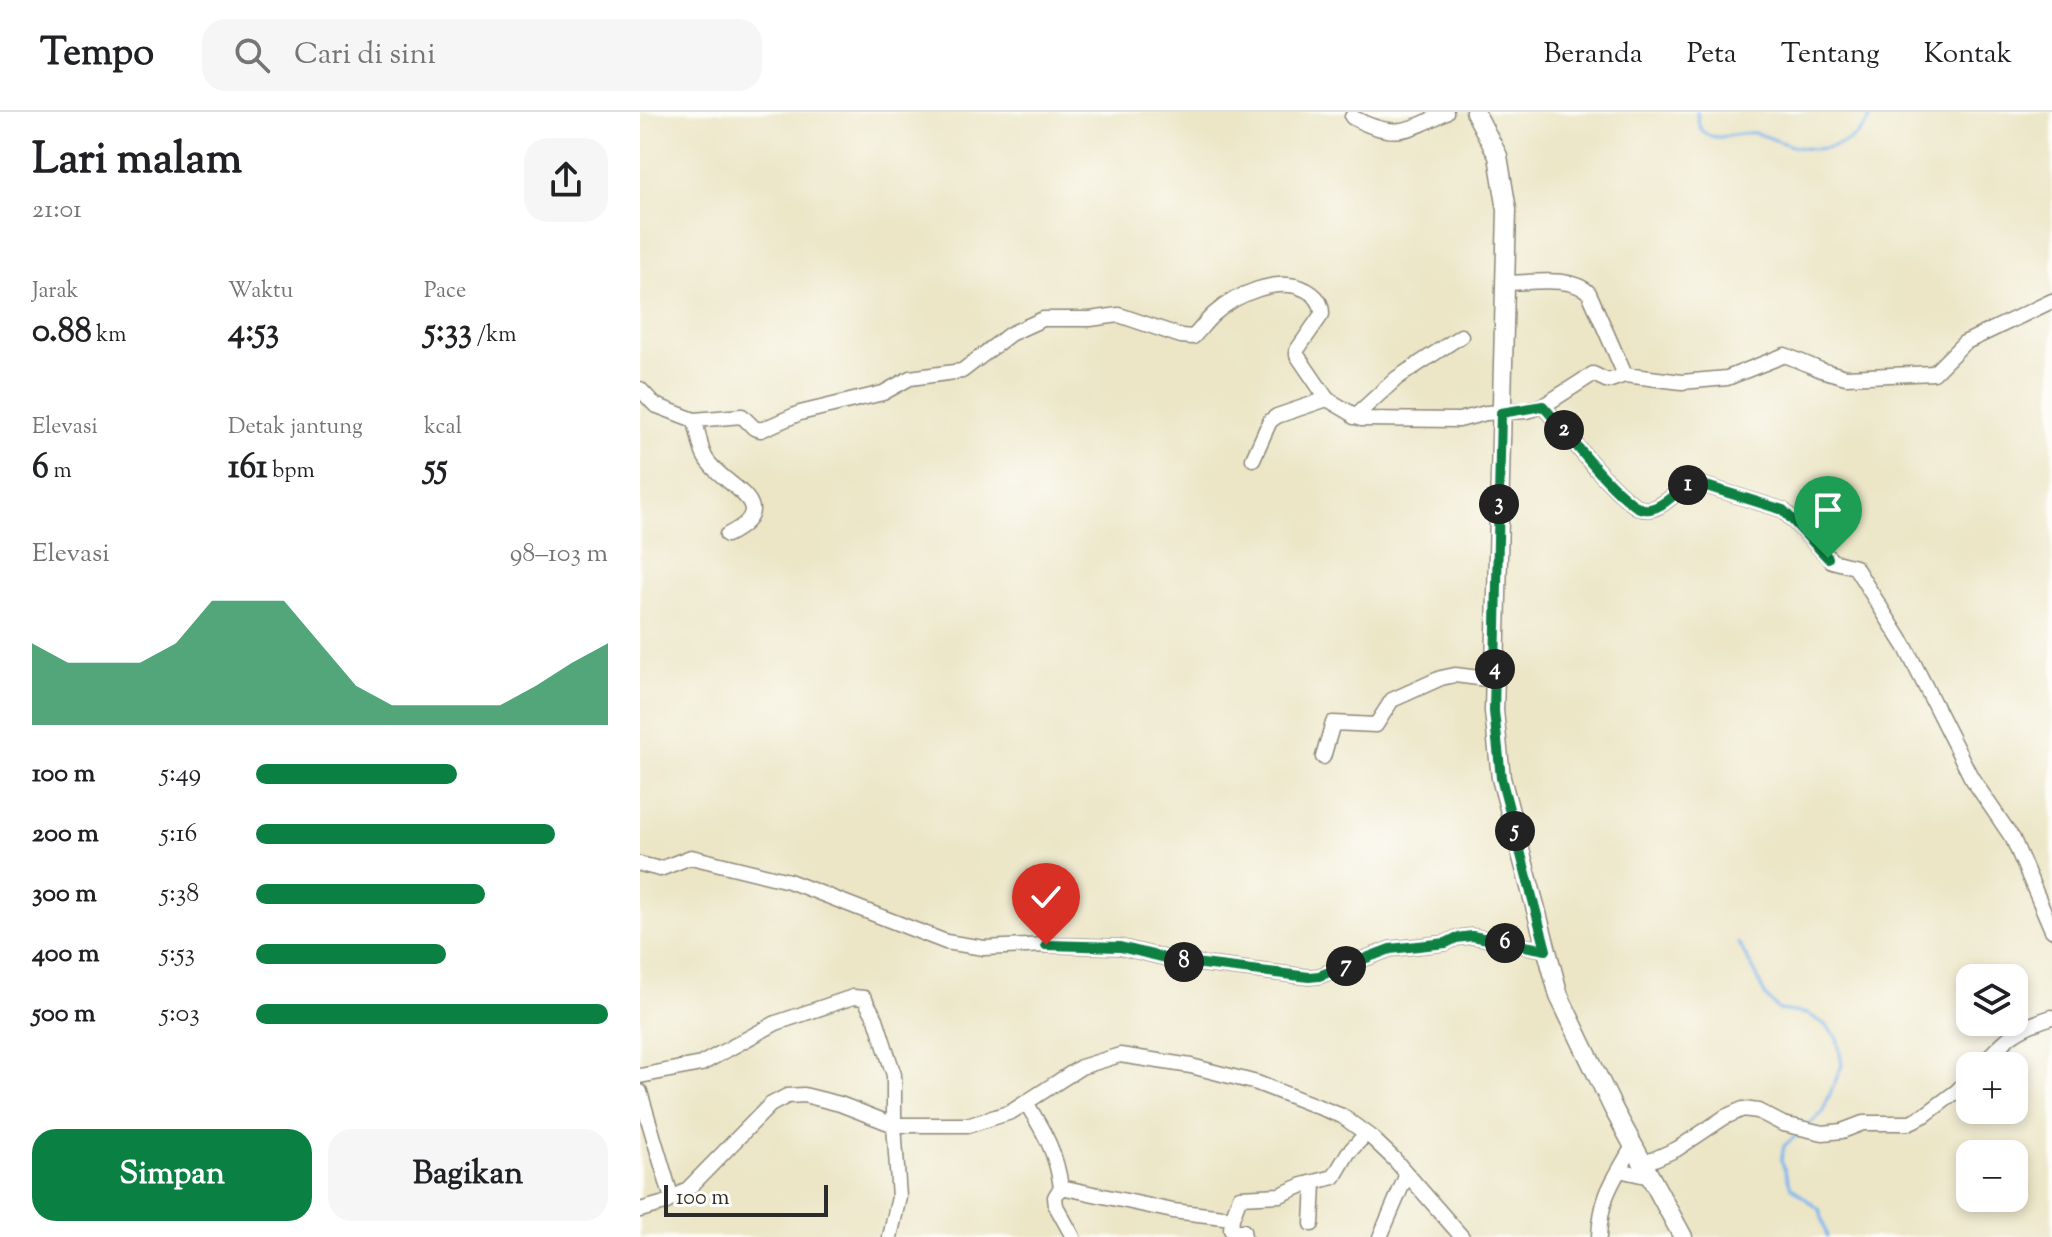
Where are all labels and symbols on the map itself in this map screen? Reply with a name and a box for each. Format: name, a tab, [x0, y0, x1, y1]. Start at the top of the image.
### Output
pin: 2	[1544, 410, 1584, 450]
pin: 1	[1668, 465, 1708, 505]
pin	[1794, 476, 1862, 558]
pin: 3	[1479, 484, 1519, 524]
pin: 4	[1475, 649, 1515, 689]
pin: 5	[1495, 811, 1535, 851]
pin	[1012, 863, 1080, 945]
pin: 6	[1485, 923, 1525, 963]
pin: 8	[1164, 942, 1204, 982]
pin: 7	[1326, 946, 1366, 986]
scale bar	[664, 1181, 828, 1217]

